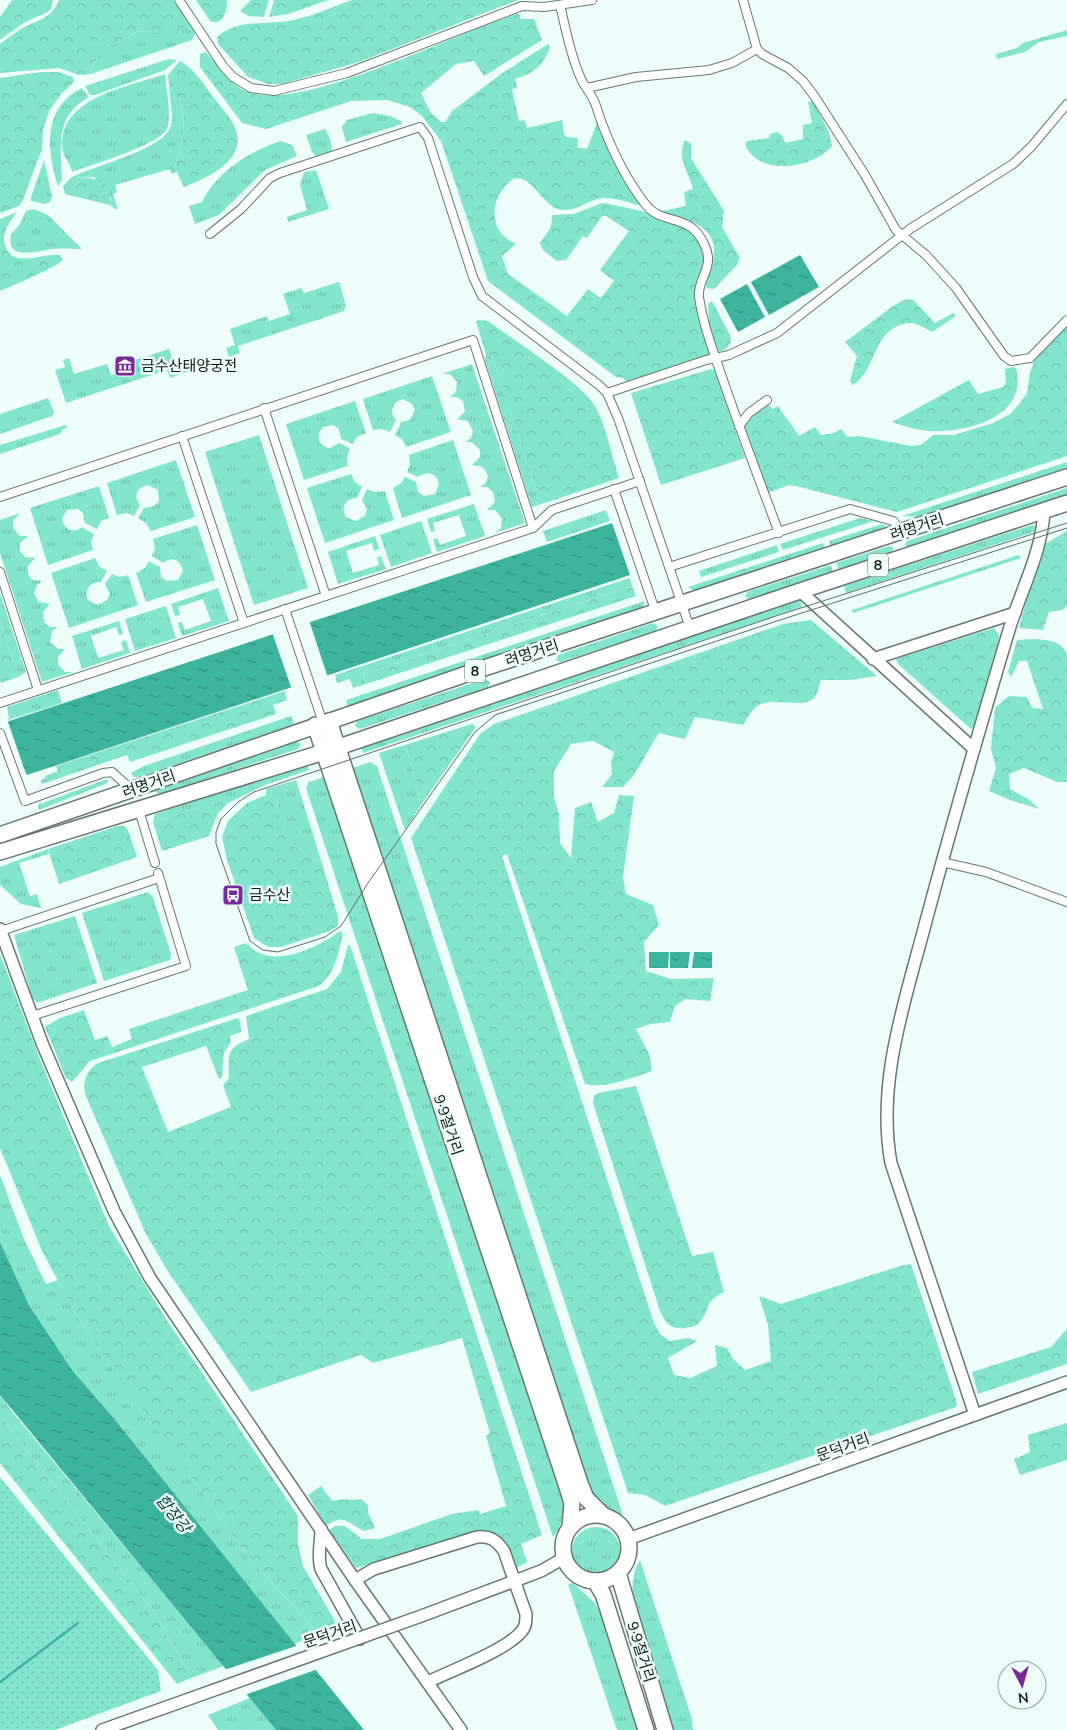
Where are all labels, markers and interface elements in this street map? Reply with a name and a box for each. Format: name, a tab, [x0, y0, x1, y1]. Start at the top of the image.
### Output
museum icon: 금수산태양궁전	[113, 354, 137, 378]
place label: 금수산태양궁전	[141, 356, 238, 376]
street label: 려명거리	[888, 509, 946, 545]
road number: 8	[868, 554, 888, 576]
street label: 려명거리	[503, 635, 561, 671]
road number: 8	[465, 659, 485, 682]
street label: 려명거리	[120, 766, 178, 802]
bus stop icon: 금수산	[221, 883, 245, 907]
place label: 금수산	[249, 885, 291, 905]
street label: 9·9절거리	[429, 1092, 467, 1158]
street label: 문덕거리	[814, 1428, 872, 1466]
water label: 합장강	[151, 1490, 197, 1540]
street label: 문덕거리	[301, 1616, 359, 1652]
street label: 9·9절거리	[622, 1619, 660, 1685]
north arrow	[997, 1660, 1047, 1710]
text: N	[1017, 1687, 1030, 1707]

